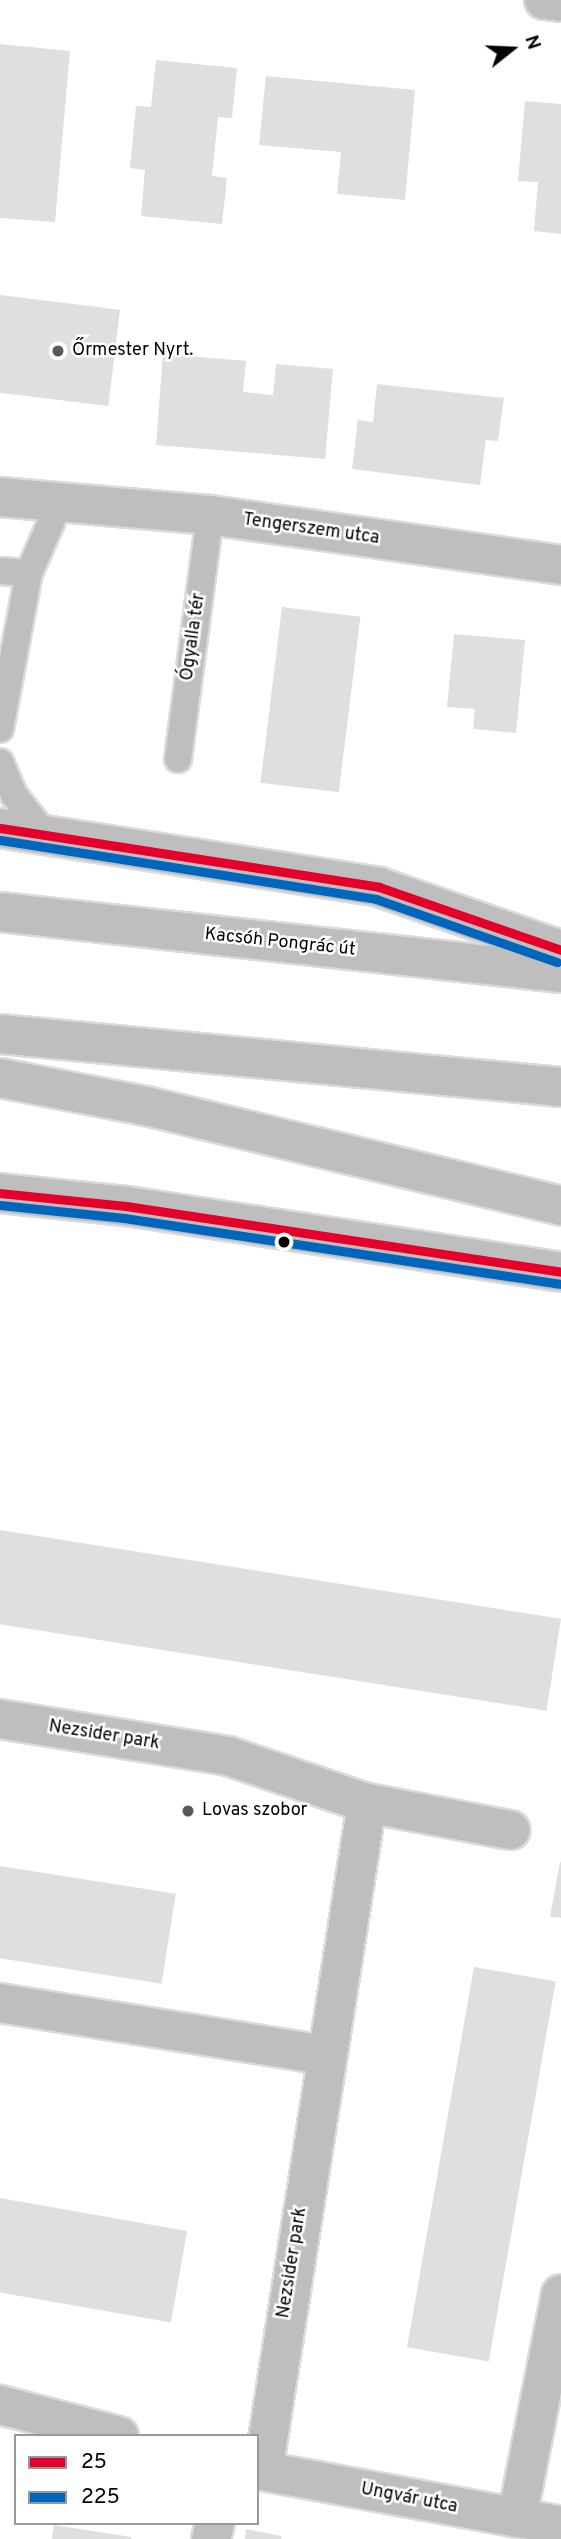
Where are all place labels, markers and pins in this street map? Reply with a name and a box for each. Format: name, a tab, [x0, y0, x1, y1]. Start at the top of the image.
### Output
place label: Őrmester Nyrt.	[72, 340, 193, 362]
marker: Őrmester Nyrt.	[50, 343, 66, 359]
unlabelled marker	[277, 1235, 291, 1249]
place label: Lovas szobor	[202, 1800, 308, 1822]
marker: Lovas szobor	[180, 1803, 196, 1819]

